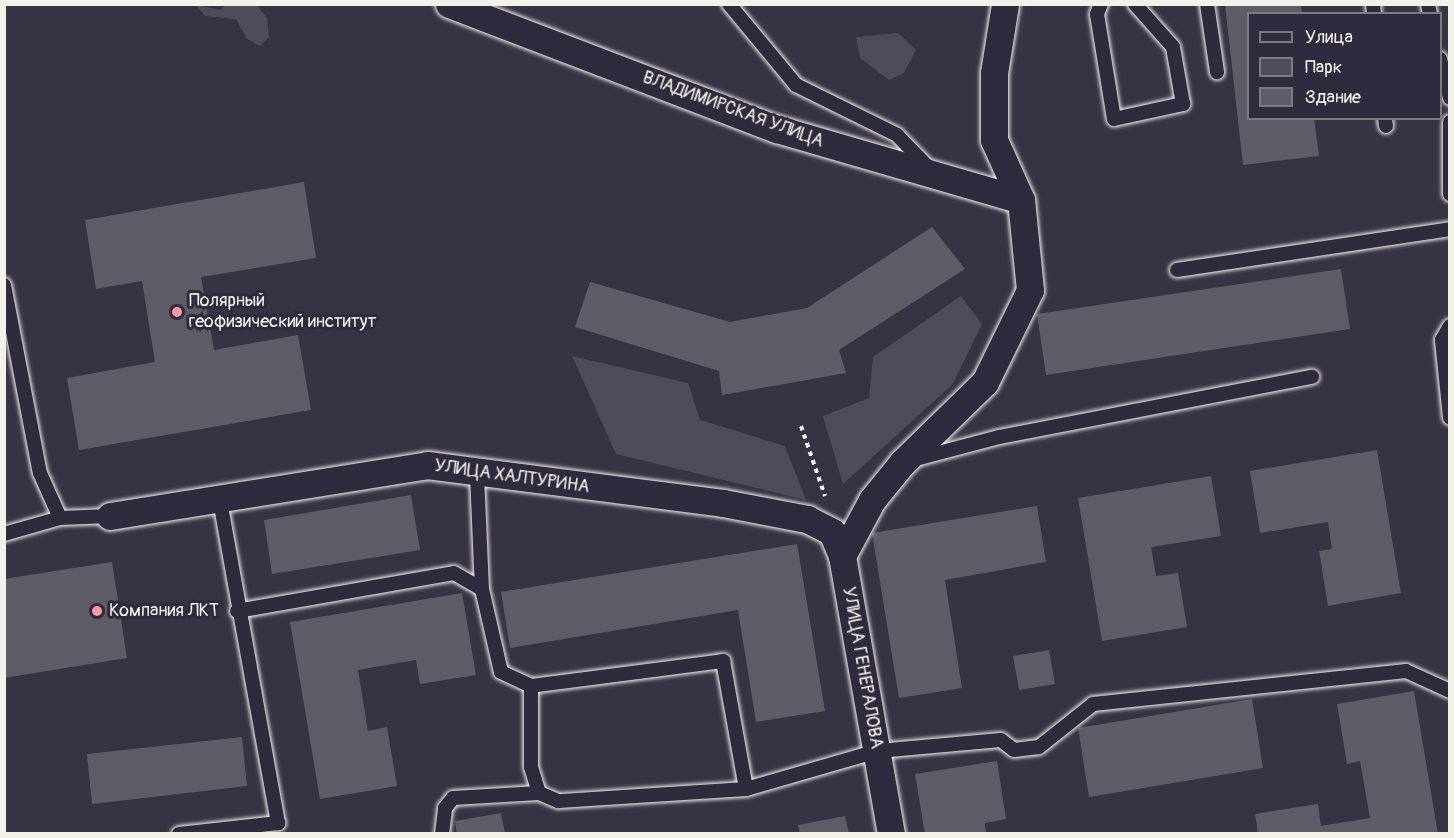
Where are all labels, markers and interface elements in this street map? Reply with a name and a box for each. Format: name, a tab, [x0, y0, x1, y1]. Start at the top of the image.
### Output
legend	[1247, 12, 1442, 120]
text: Улица	[1305, 26, 1353, 49]
text: Парк	[1305, 56, 1342, 79]
street label: ВЛАДИМИРСКАЯ УЛИЦА	[639, 67, 827, 153]
text: Здание	[1305, 86, 1361, 109]
place label: Полярный геофизический институт	[189, 291, 377, 334]
marker: Полярный геофизический институт	[170, 305, 184, 319]
street label: УЛИЦА ХАЛТУРИНА	[433, 455, 591, 499]
street label: УЛИЦА ГЕНЕРАЛОВА	[837, 585, 887, 751]
place label: Компания ЛКТ	[109, 600, 219, 622]
marker: Компания ЛКТ	[90, 604, 104, 618]

